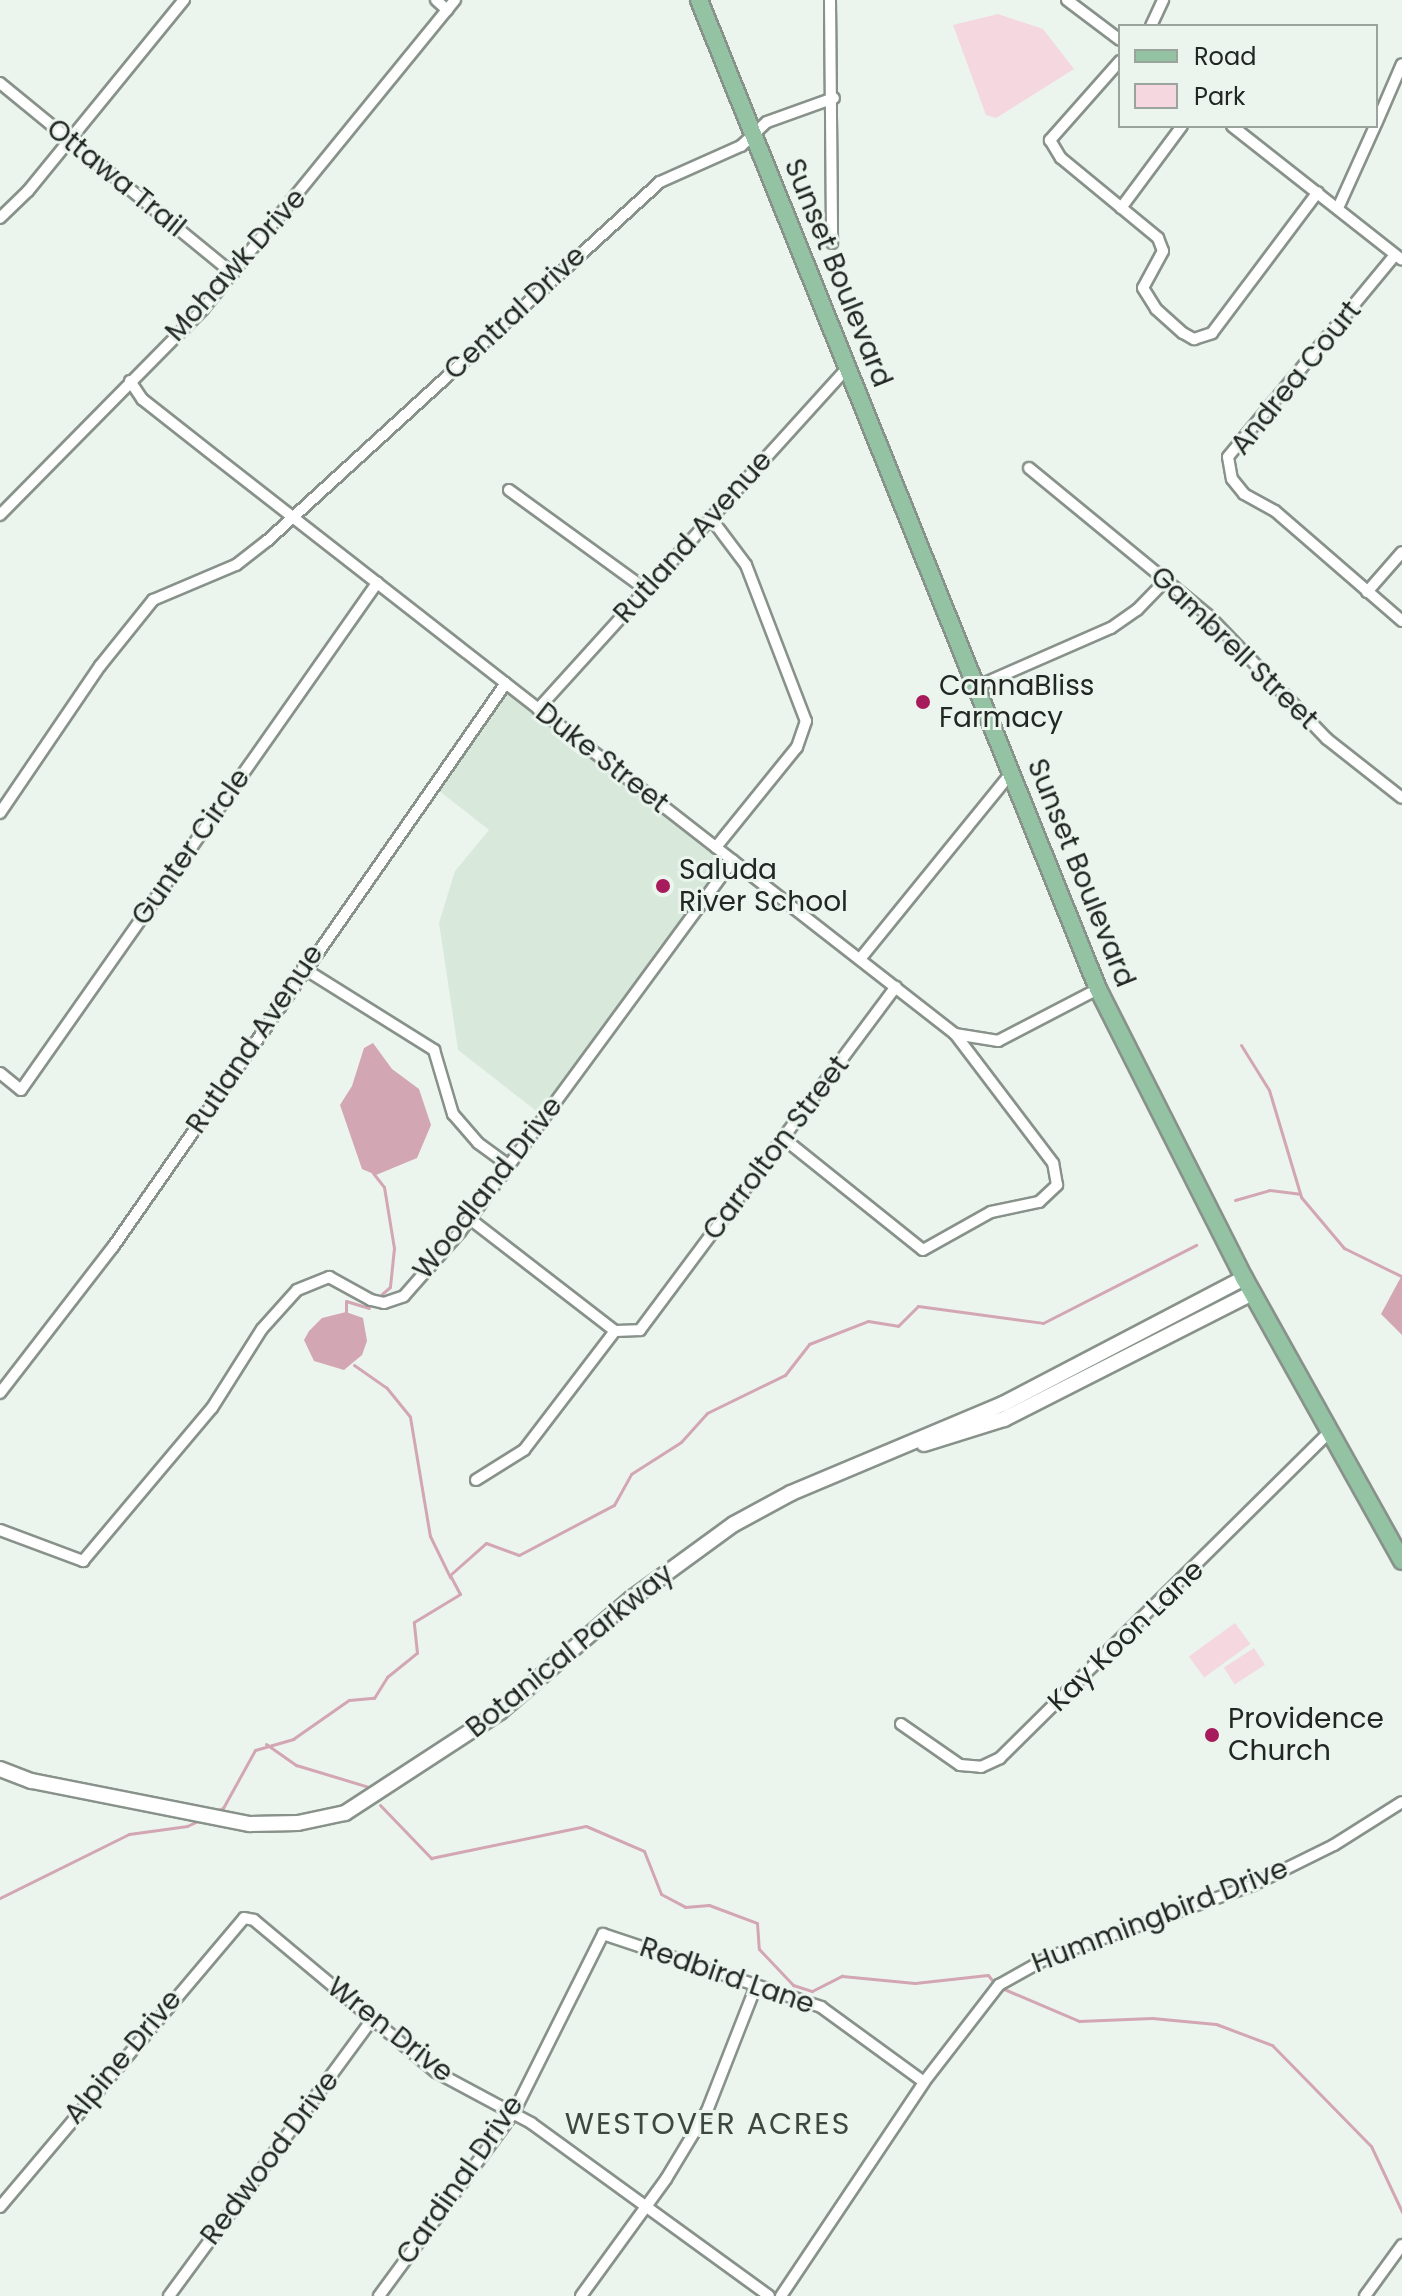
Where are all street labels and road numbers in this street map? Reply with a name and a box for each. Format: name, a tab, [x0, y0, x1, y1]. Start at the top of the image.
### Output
street label: Ottawa Trail	[40, 112, 192, 244]
street label: Sunset Boulevard	[777, 154, 899, 392]
street label: Mohawk Drive	[159, 182, 313, 348]
street label: Central Drive	[437, 239, 593, 387]
street label: Andrea Court	[1224, 294, 1368, 462]
street label: Rutland Avenue	[607, 444, 779, 630]
street label: Gambrell Street	[1143, 560, 1325, 736]
street label: Duke Street	[529, 696, 675, 820]
street label: Sunset Boulevard	[1020, 754, 1142, 992]
street label: Gunter Circle	[125, 762, 257, 932]
street label: Rutland Avenue	[179, 938, 331, 1140]
street label: Carrolton Street	[696, 1049, 856, 1247]
street label: Woodland Drive	[406, 1090, 570, 1286]
street label: Kay Koon Lane	[1041, 1553, 1211, 1719]
street label: Botanical Parkway	[460, 1557, 680, 1745]
street label: Hummingbird Drive	[1027, 1852, 1293, 1980]
street label: Redbird Lane	[635, 1930, 819, 2022]
street label: Wren Drive	[320, 1970, 460, 2090]
street label: Alpine Drive	[57, 1983, 189, 2131]
street label: Redwood Drive	[194, 2065, 346, 2251]
street label: Cardinal Drive	[389, 2089, 531, 2271]

